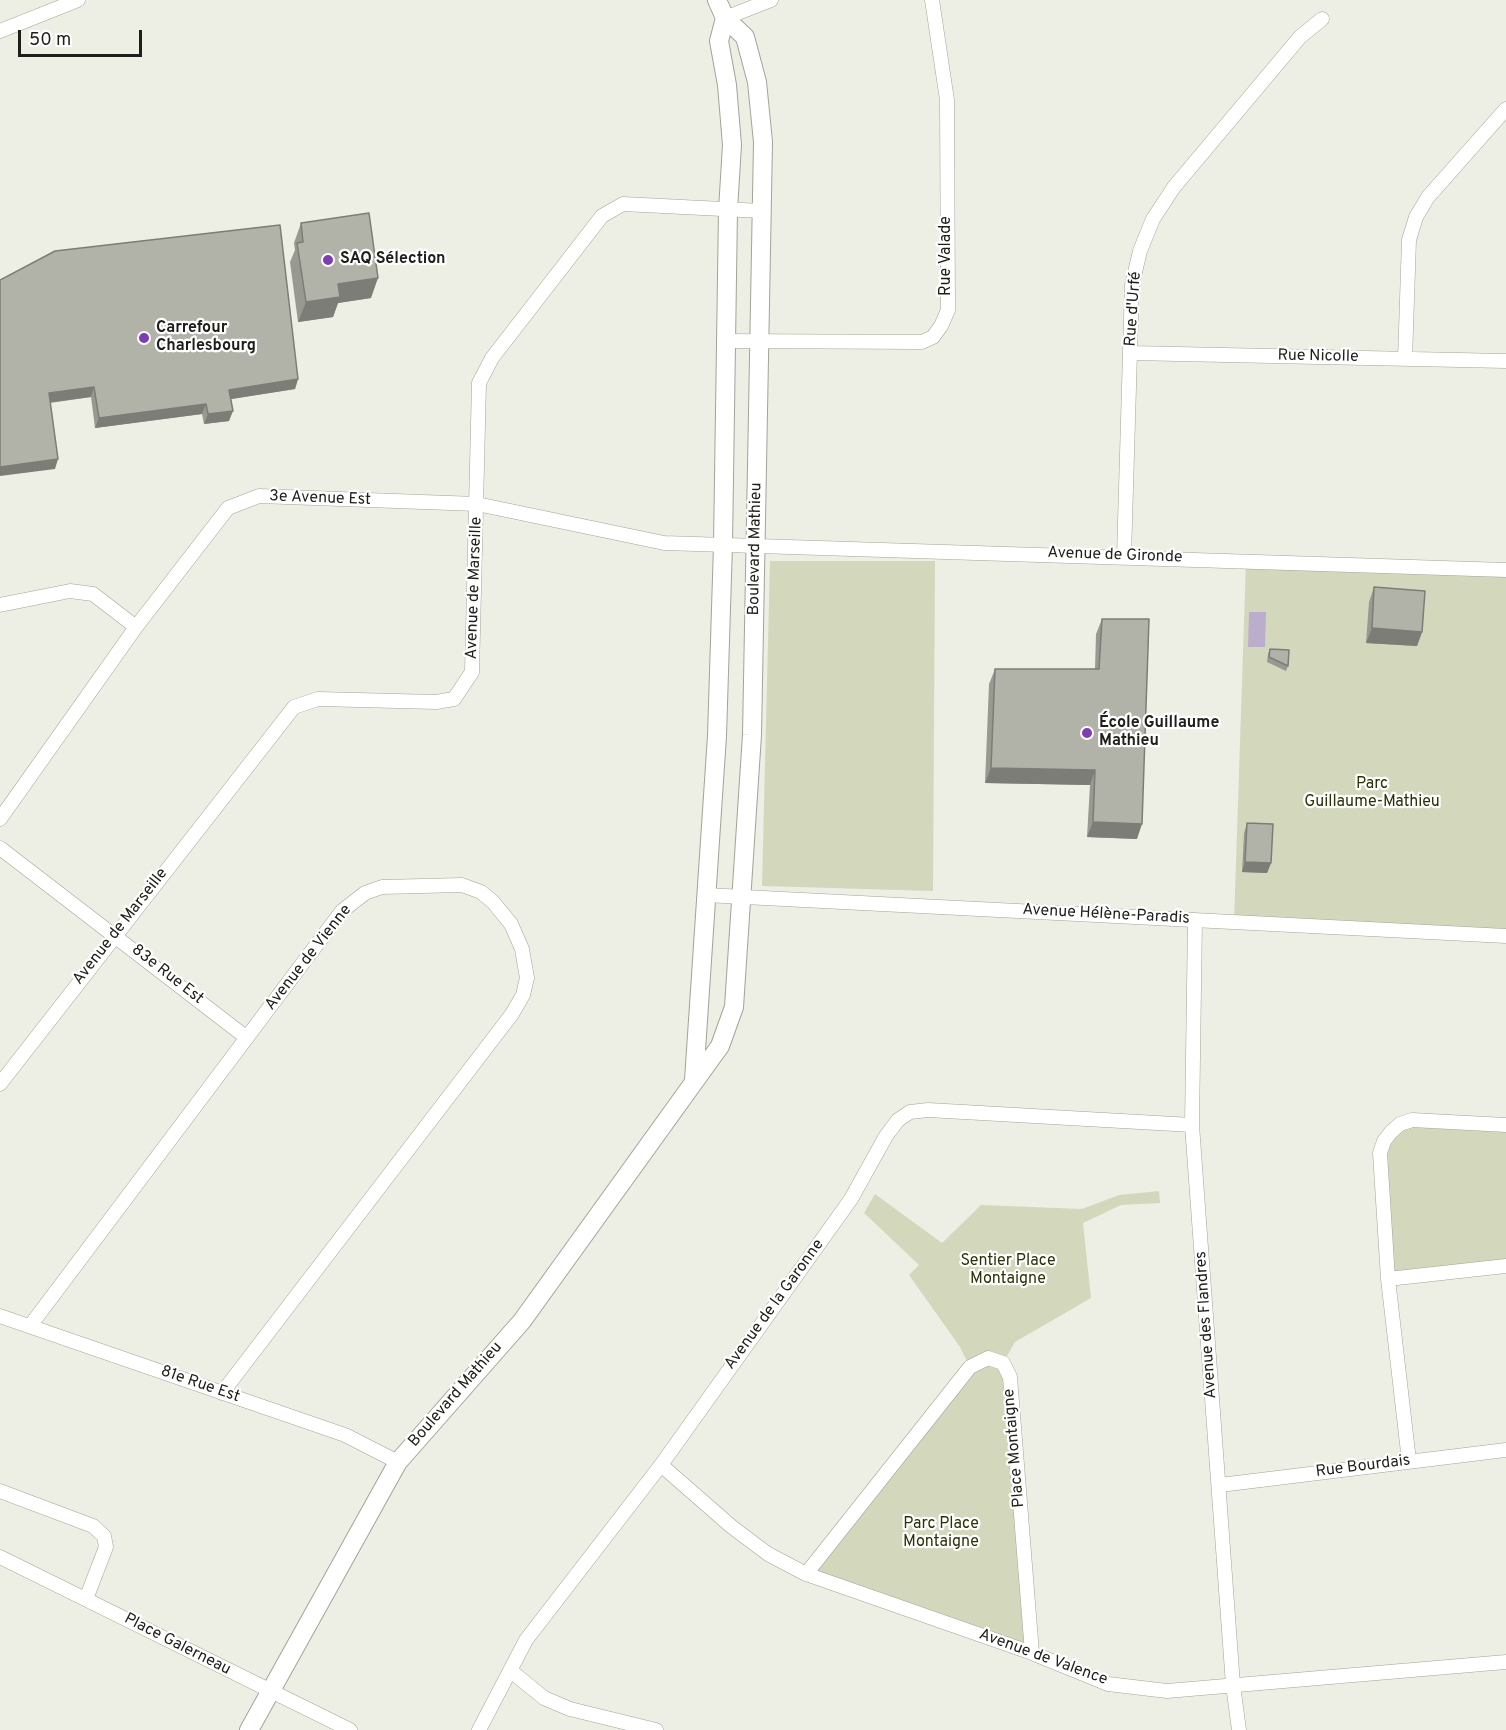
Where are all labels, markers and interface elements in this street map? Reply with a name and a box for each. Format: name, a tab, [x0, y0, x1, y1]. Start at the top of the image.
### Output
scale bar	[21, 18, 146, 56]
text: 50 m	[29, 29, 71, 52]
street label: Rue Valade	[937, 216, 957, 296]
place label: SAQ Sélection	[340, 250, 446, 270]
marker: SAQ Sélection	[321, 253, 335, 267]
street label: Rue d'Urfé	[1122, 271, 1146, 347]
place label: Carrefour Charlesbourg	[156, 319, 256, 357]
marker: Carrefour Charlesbourg	[137, 331, 151, 345]
street label: Rue Nicolle	[1277, 347, 1359, 367]
street label: Boulevard Mathieu	[745, 482, 767, 616]
street label: 3e Avenue Est	[269, 488, 371, 510]
street label: Avenue de Marseille	[463, 516, 487, 660]
street label: Avenue de Gironde	[1047, 544, 1183, 568]
place label: École Guillaume Mathieu	[1099, 714, 1219, 752]
marker: École Guillaume Mathieu	[1080, 726, 1094, 740]
park label: Parc Guillaume-Mathieu	[1304, 775, 1440, 813]
street label: Avenue de Marseille	[70, 865, 172, 989]
street label: Avenue de Vienne	[262, 901, 356, 1015]
street label: Avenue Hélène-Paradis	[1022, 901, 1190, 929]
street label: 83e Rue Est	[127, 941, 207, 1009]
street label: Avenue de la Garonne	[721, 1236, 829, 1374]
street label: Avenue des Flandres	[1192, 1251, 1222, 1399]
park label: Sentier Place Montaigne	[960, 1252, 1056, 1290]
street label: Boulevard Mathieu	[405, 1338, 507, 1452]
street label: 81e Rue Est	[158, 1362, 242, 1408]
street label: Place Montaigne	[1000, 1388, 1030, 1508]
street label: Rue Bourdais	[1315, 1452, 1411, 1482]
park label: Parc Place Montaigne	[903, 1515, 979, 1553]
street label: Place Galerneau	[120, 1610, 234, 1680]
street label: Avenue de Valence	[976, 1626, 1110, 1690]

